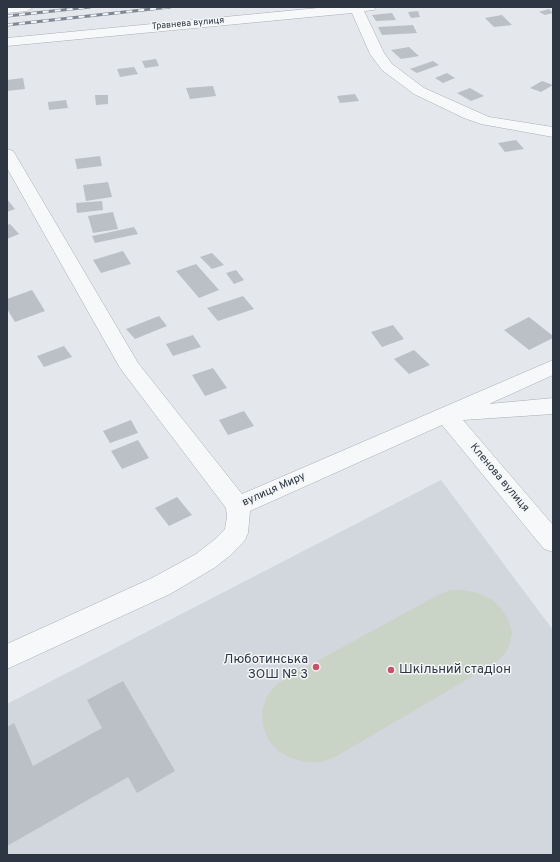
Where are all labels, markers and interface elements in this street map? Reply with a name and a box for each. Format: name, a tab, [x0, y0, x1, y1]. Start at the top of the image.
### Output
street label: Травнева вулиця	[151, 15, 225, 33]
street label: Кленова вулиця	[467, 441, 531, 515]
street label: вулиця Миру	[240, 470, 308, 510]
place label: Люботинська ЗОШ № 3	[223, 652, 308, 683]
marker: Люботинська ЗОШ № 3	[311, 662, 321, 672]
place label: Шкільний стадіон	[399, 662, 511, 678]
marker: Шкільний стадіон	[386, 665, 396, 675]

